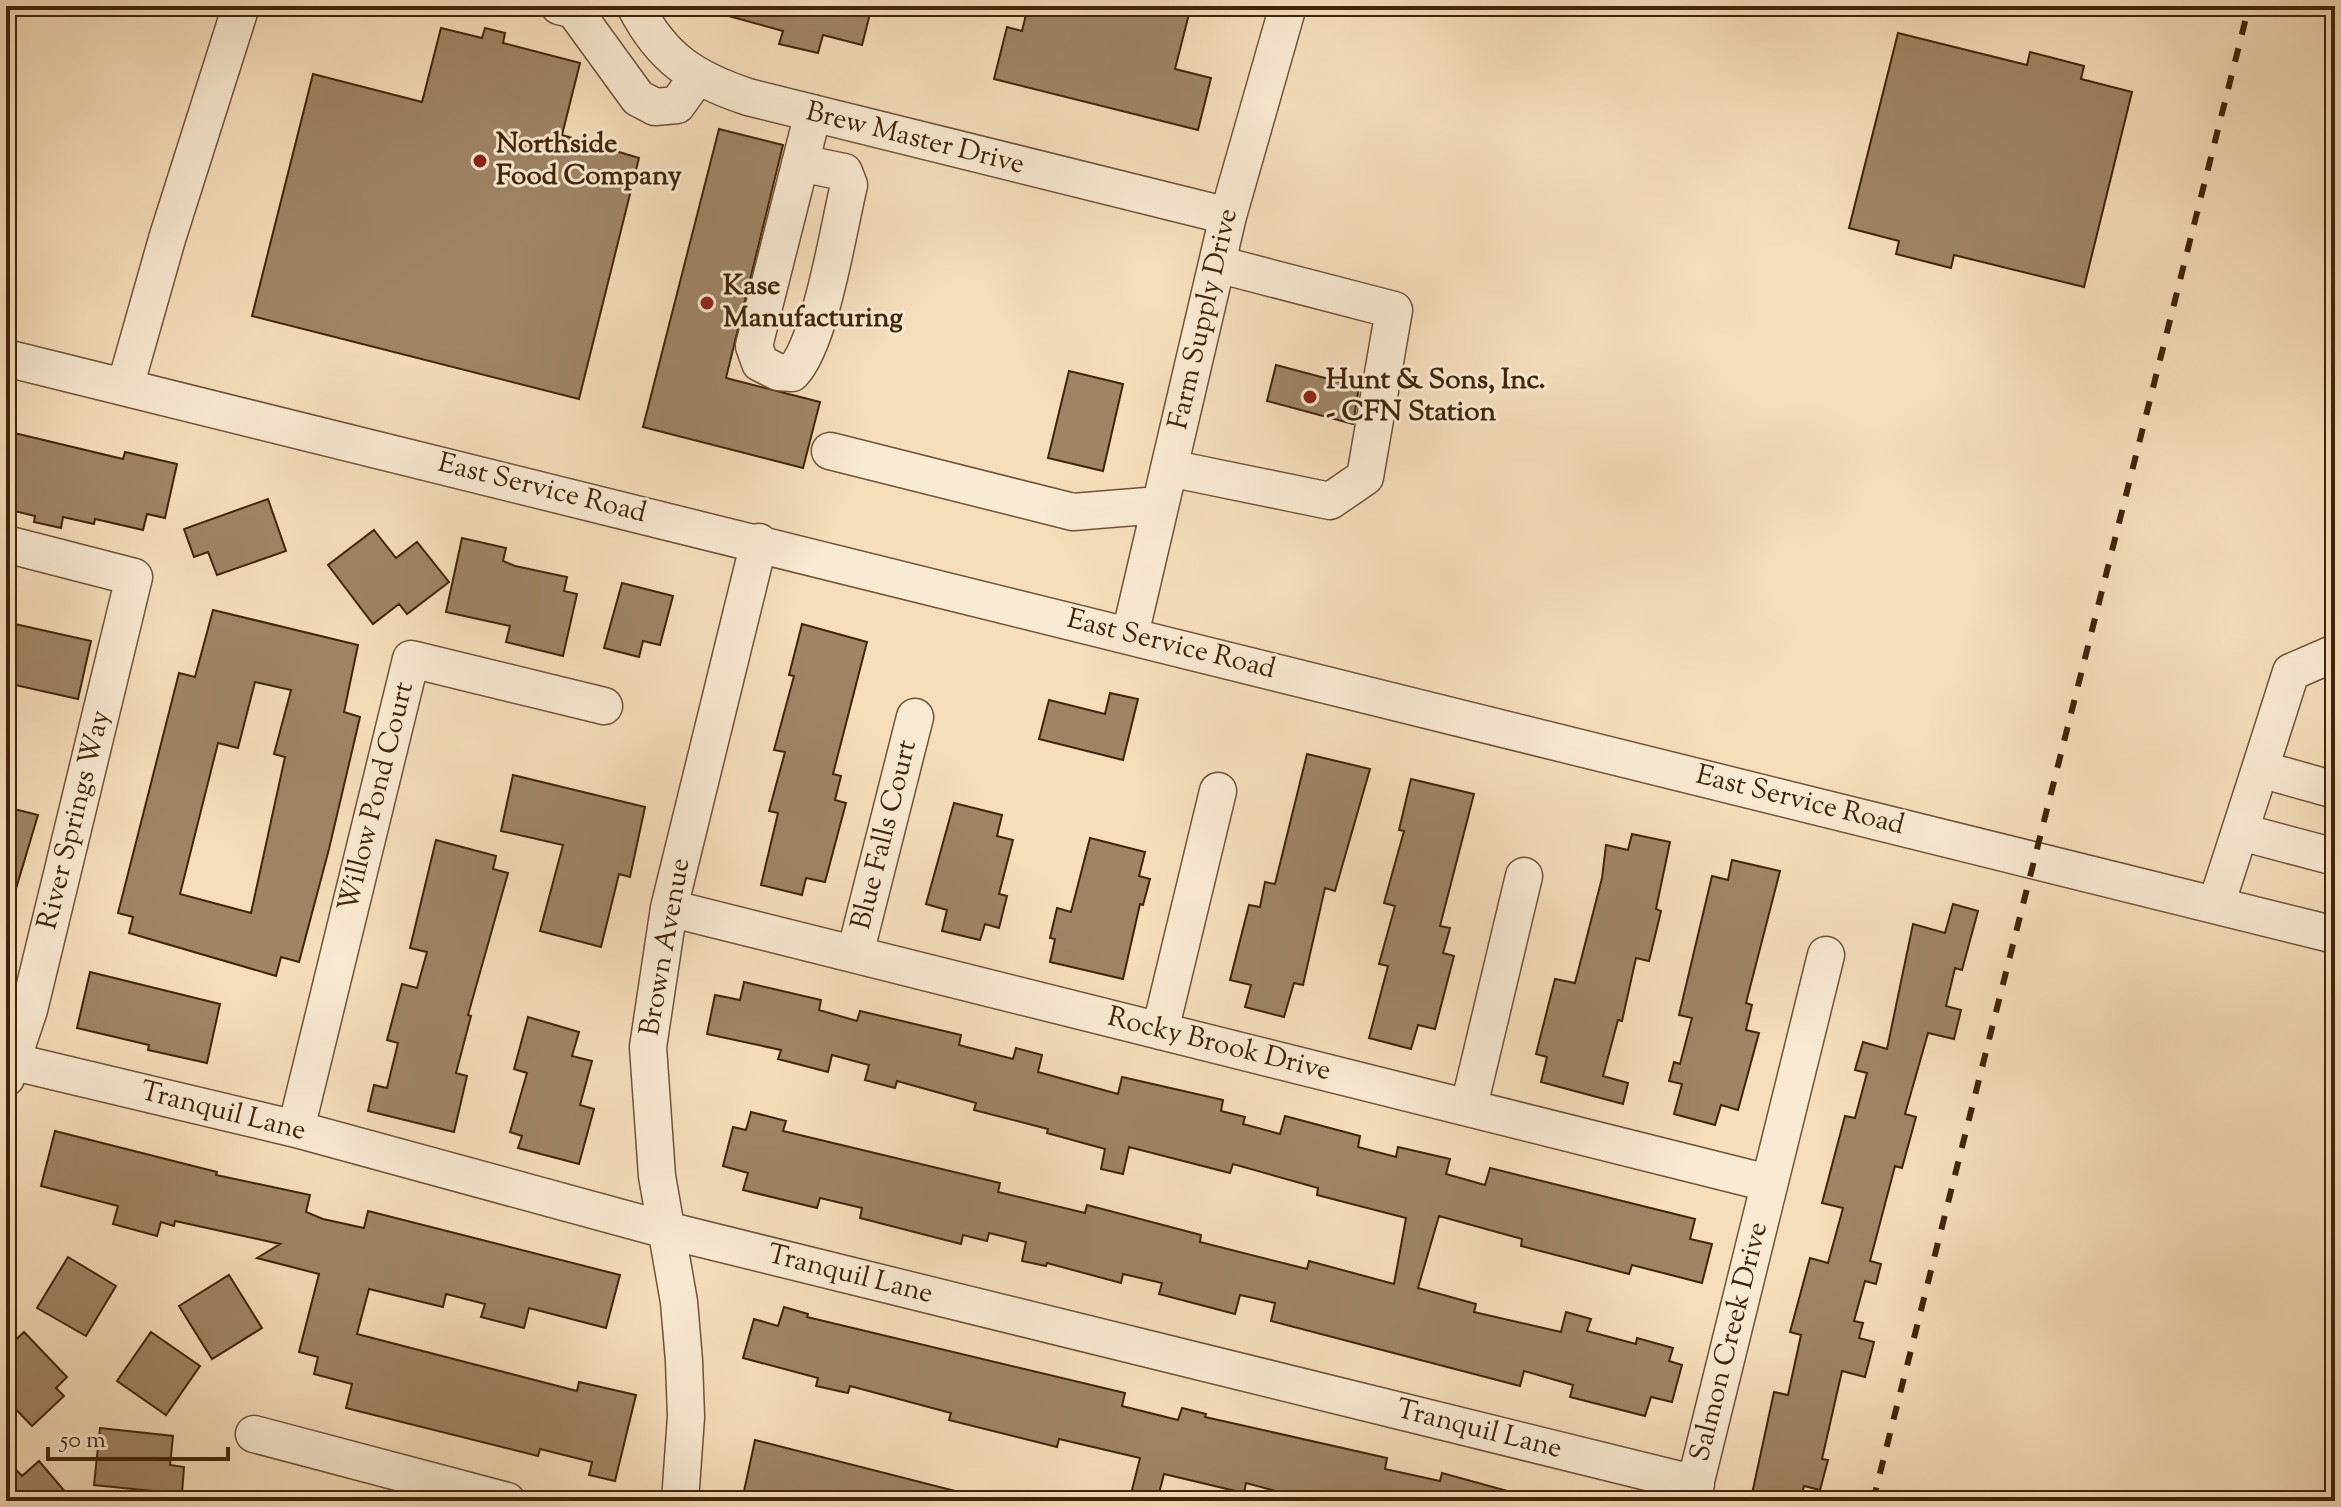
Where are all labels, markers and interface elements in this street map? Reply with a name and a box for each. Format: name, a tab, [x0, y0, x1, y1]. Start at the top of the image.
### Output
street label: Brew Master Drive	[802, 93, 1028, 185]
place label: Northside Food Company	[496, 125, 682, 197]
marker: Northside Food Company	[471, 152, 489, 170]
street label: Farm Supply Drive	[1159, 205, 1249, 433]
place label: Kase Manufacturing	[723, 267, 903, 339]
marker: Kase Manufacturing	[698, 294, 716, 312]
place label: Hunt & Sons, Inc. - CFN Station	[1326, 361, 1546, 433]
marker: Hunt & Sons, Inc. - CFN Station	[1301, 388, 1319, 406]
street label: East Service Road	[433, 444, 651, 534]
street label: East Service Road	[1062, 600, 1280, 690]
street label: Willow Pond Court	[329, 678, 425, 916]
street label: River Springs Way	[28, 706, 122, 934]
street label: Blue Falls Court	[842, 736, 928, 934]
street label: East Service Road	[1691, 756, 1909, 846]
street label: Brown Avenue	[631, 855, 701, 1039]
street label: Rocky Brook Drive	[1103, 998, 1335, 1092]
street label: Tranquil Lane	[136, 1072, 310, 1152]
street label: Salmon Creek Drive	[1681, 1218, 1779, 1466]
street label: Tranquil Lane	[763, 1235, 937, 1315]
street label: Tranquil Lane	[1392, 1390, 1566, 1470]
scale bar	[48, 1411, 228, 1461]
text: 50 m	[58, 1424, 106, 1458]

